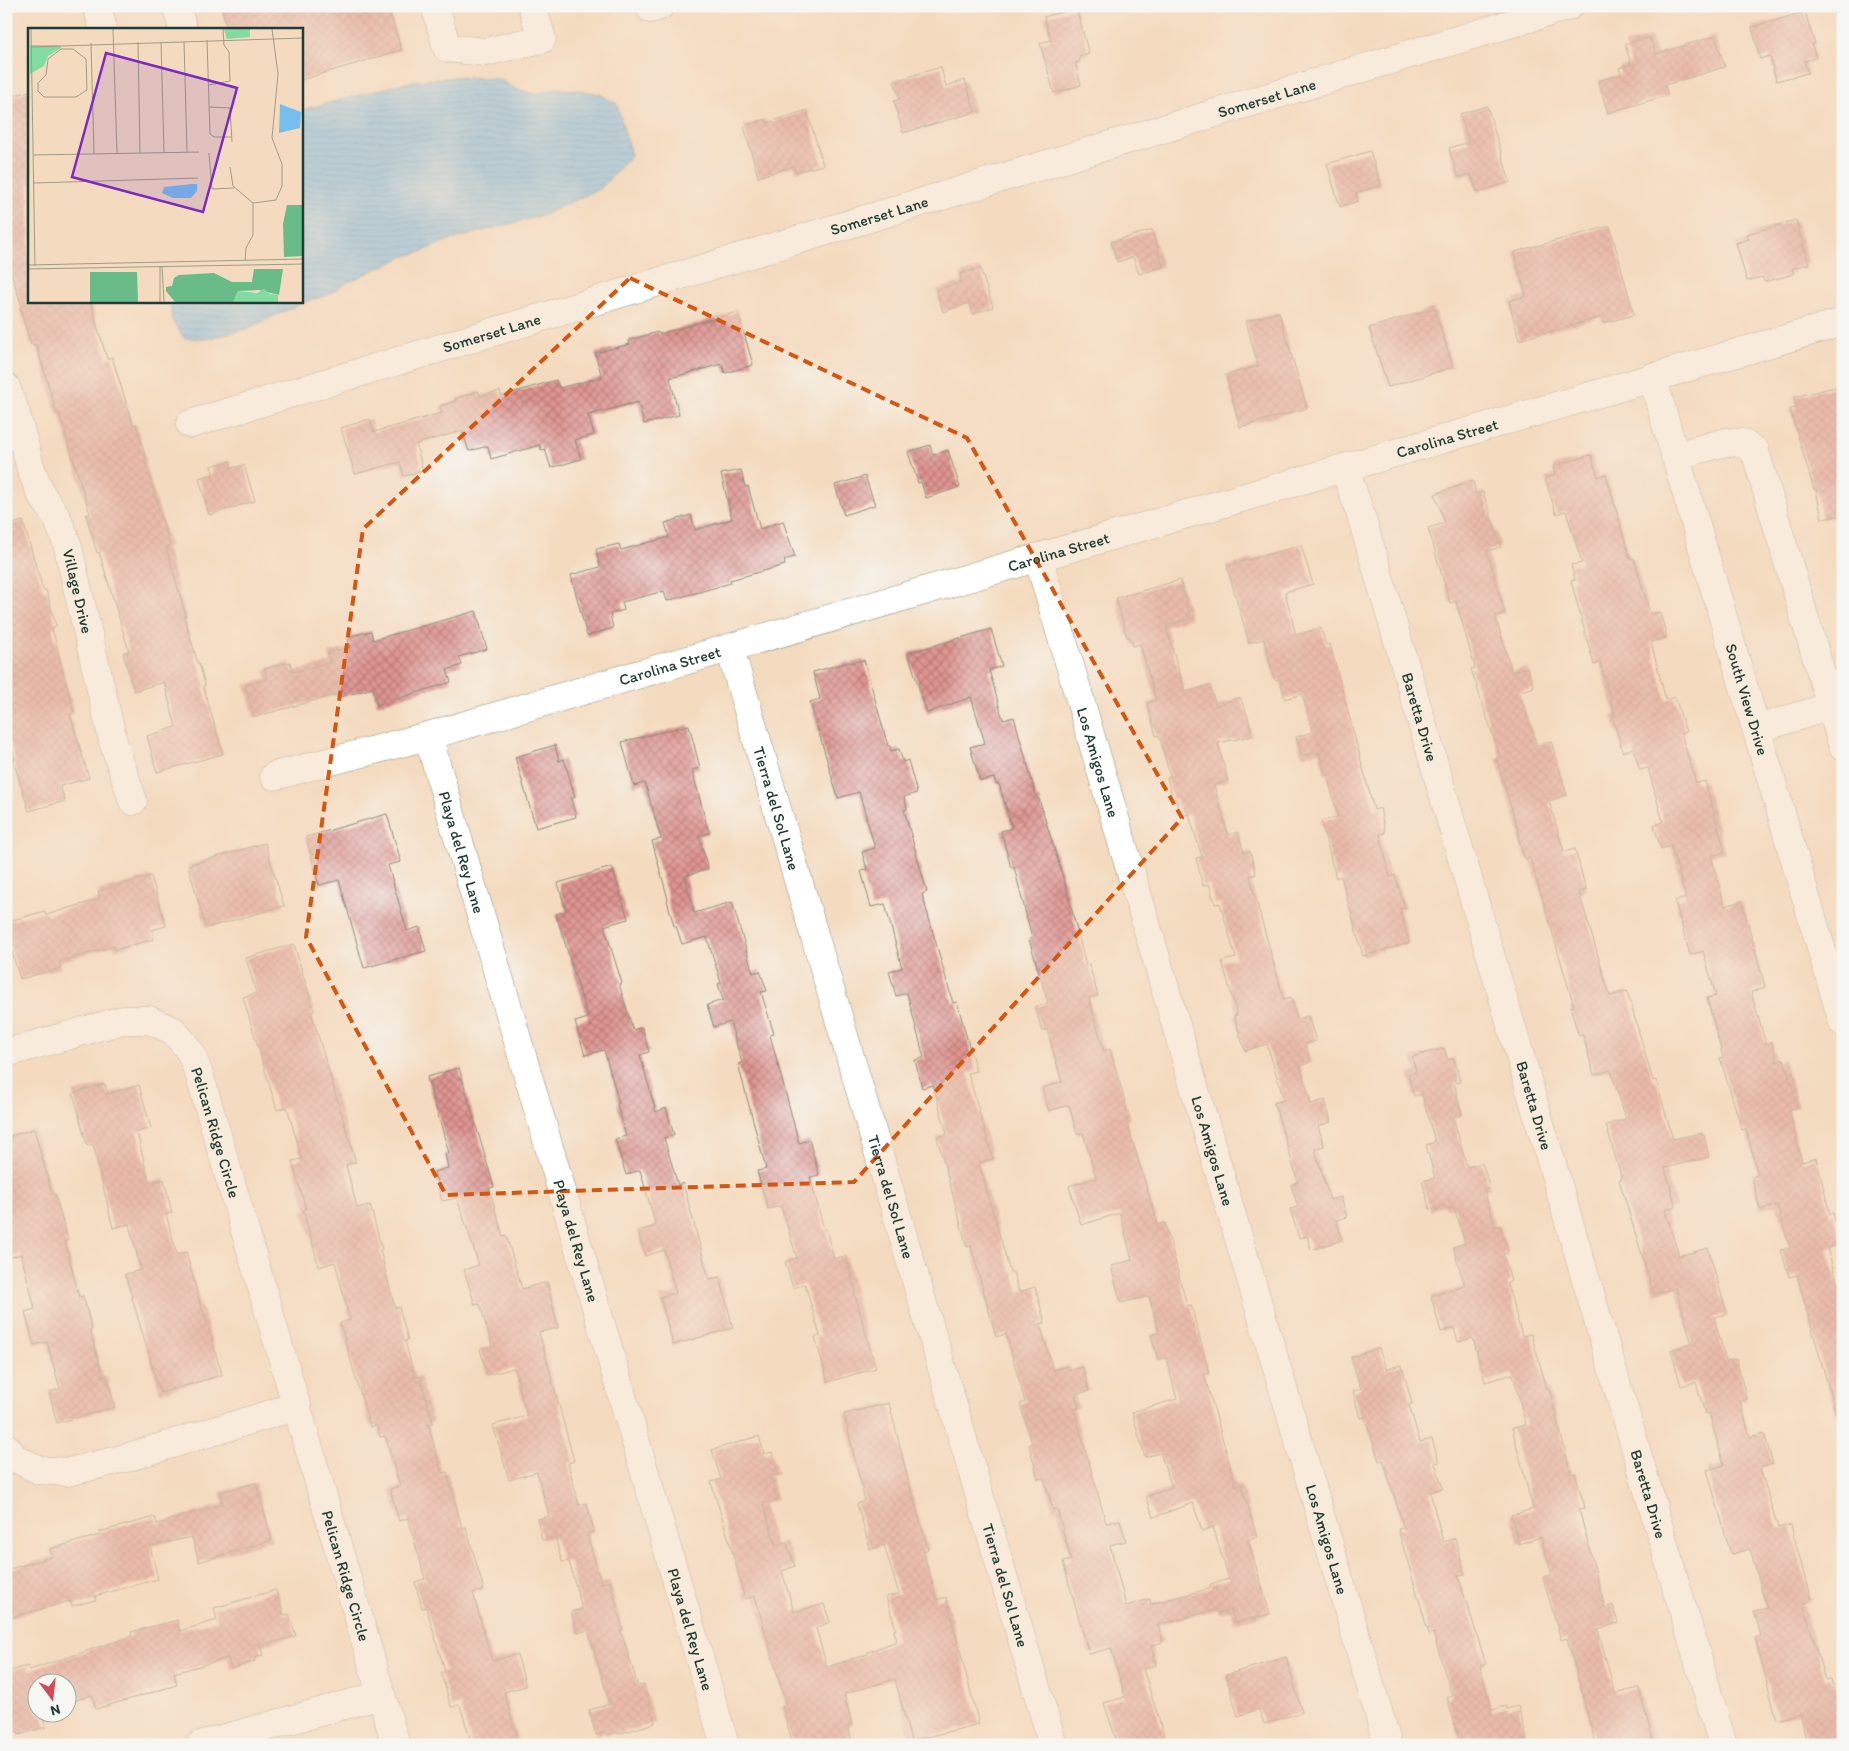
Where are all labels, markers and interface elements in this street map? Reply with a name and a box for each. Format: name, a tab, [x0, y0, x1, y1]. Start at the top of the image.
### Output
inset map	[28, 28, 302, 302]
street label: Somerset Lane	[1215, 74, 1318, 122]
street label: Somerset Lane	[828, 192, 930, 239]
street label: Somerset Lane	[440, 309, 543, 357]
street label: Carolina Street	[1394, 414, 1500, 462]
street label: Carolina Street	[1005, 528, 1112, 576]
street label: Village Drive	[59, 547, 97, 635]
street label: South View Drive	[1721, 641, 1773, 758]
street label: Carolina Street	[617, 642, 723, 690]
street label: Baretta Drive	[1398, 670, 1442, 764]
street label: Los Amigos Lane	[1073, 705, 1123, 820]
street label: Tierra del Sol Lane	[749, 744, 804, 872]
street label: Playa del Rey Lane	[435, 789, 489, 916]
street label: Baretta Drive	[1512, 1059, 1556, 1152]
street label: Pelican Ridge Circle	[187, 1064, 244, 1200]
street label: Los Amigos Lane	[1187, 1094, 1238, 1208]
street label: Tierra del Sol Lane	[864, 1133, 918, 1261]
street label: Playa del Rey Lane	[549, 1177, 603, 1304]
street label: Baretta Drive	[1626, 1447, 1671, 1541]
street label: Los Amigos Lane	[1302, 1482, 1352, 1597]
street label: Pelican Ridge Circle	[318, 1508, 374, 1644]
street label: Tierra del Sol Lane	[978, 1521, 1033, 1649]
street label: Playa del Rey Lane	[663, 1566, 717, 1693]
north arrow	[28, 1674, 78, 1724]
text: N	[48, 1701, 62, 1720]

